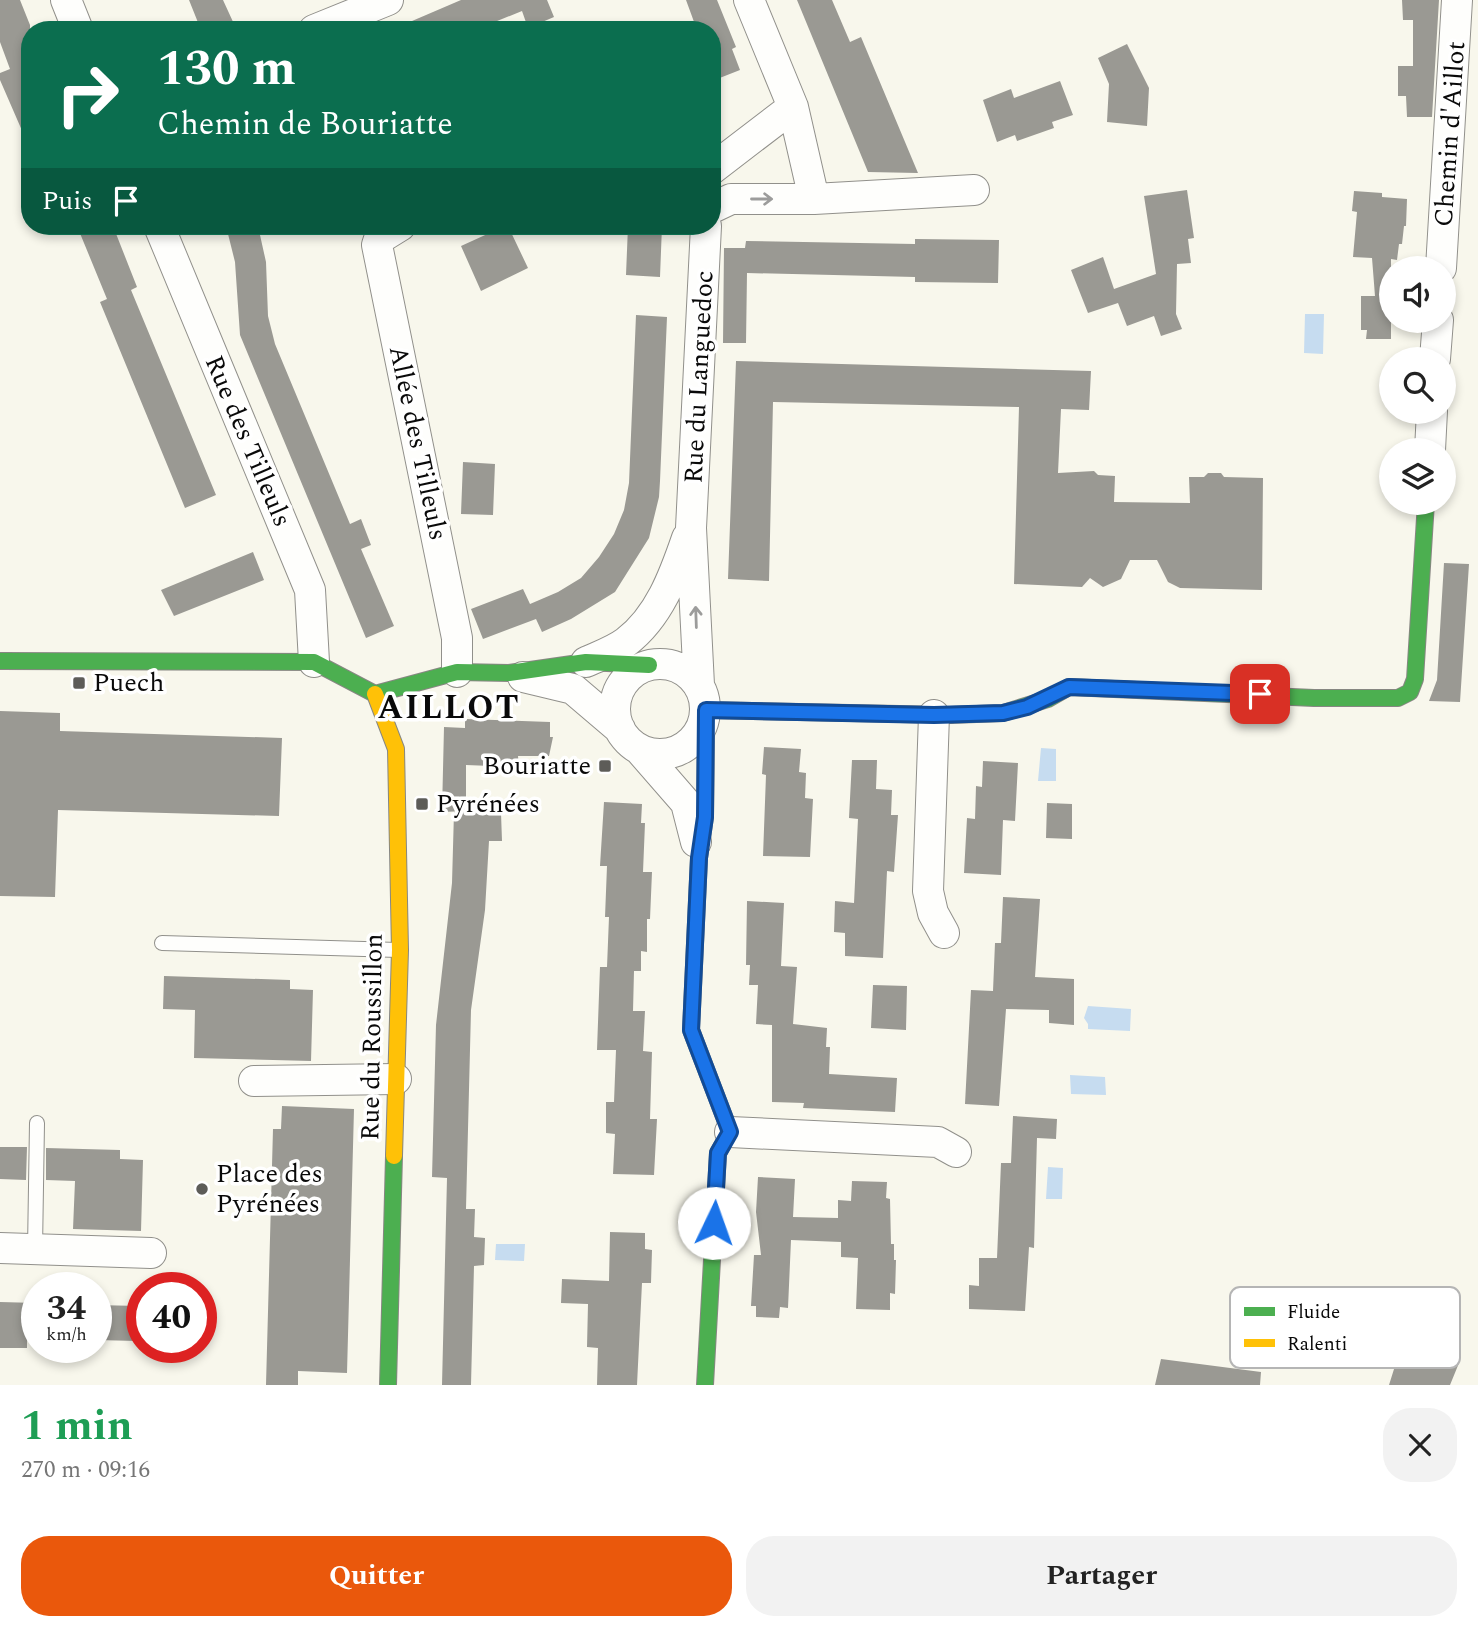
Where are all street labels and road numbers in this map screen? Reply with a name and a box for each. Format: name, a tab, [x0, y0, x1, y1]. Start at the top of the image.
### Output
street label: Chemin d'Aillot	[1424, 40, 1476, 228]
street label: Rue du Languedoc	[673, 270, 725, 484]
street label: Allée des Tilleuls	[378, 342, 458, 544]
street label: Rue des Tilleuls	[194, 349, 302, 533]
street label: Rue du Roussillon	[350, 933, 394, 1141]

